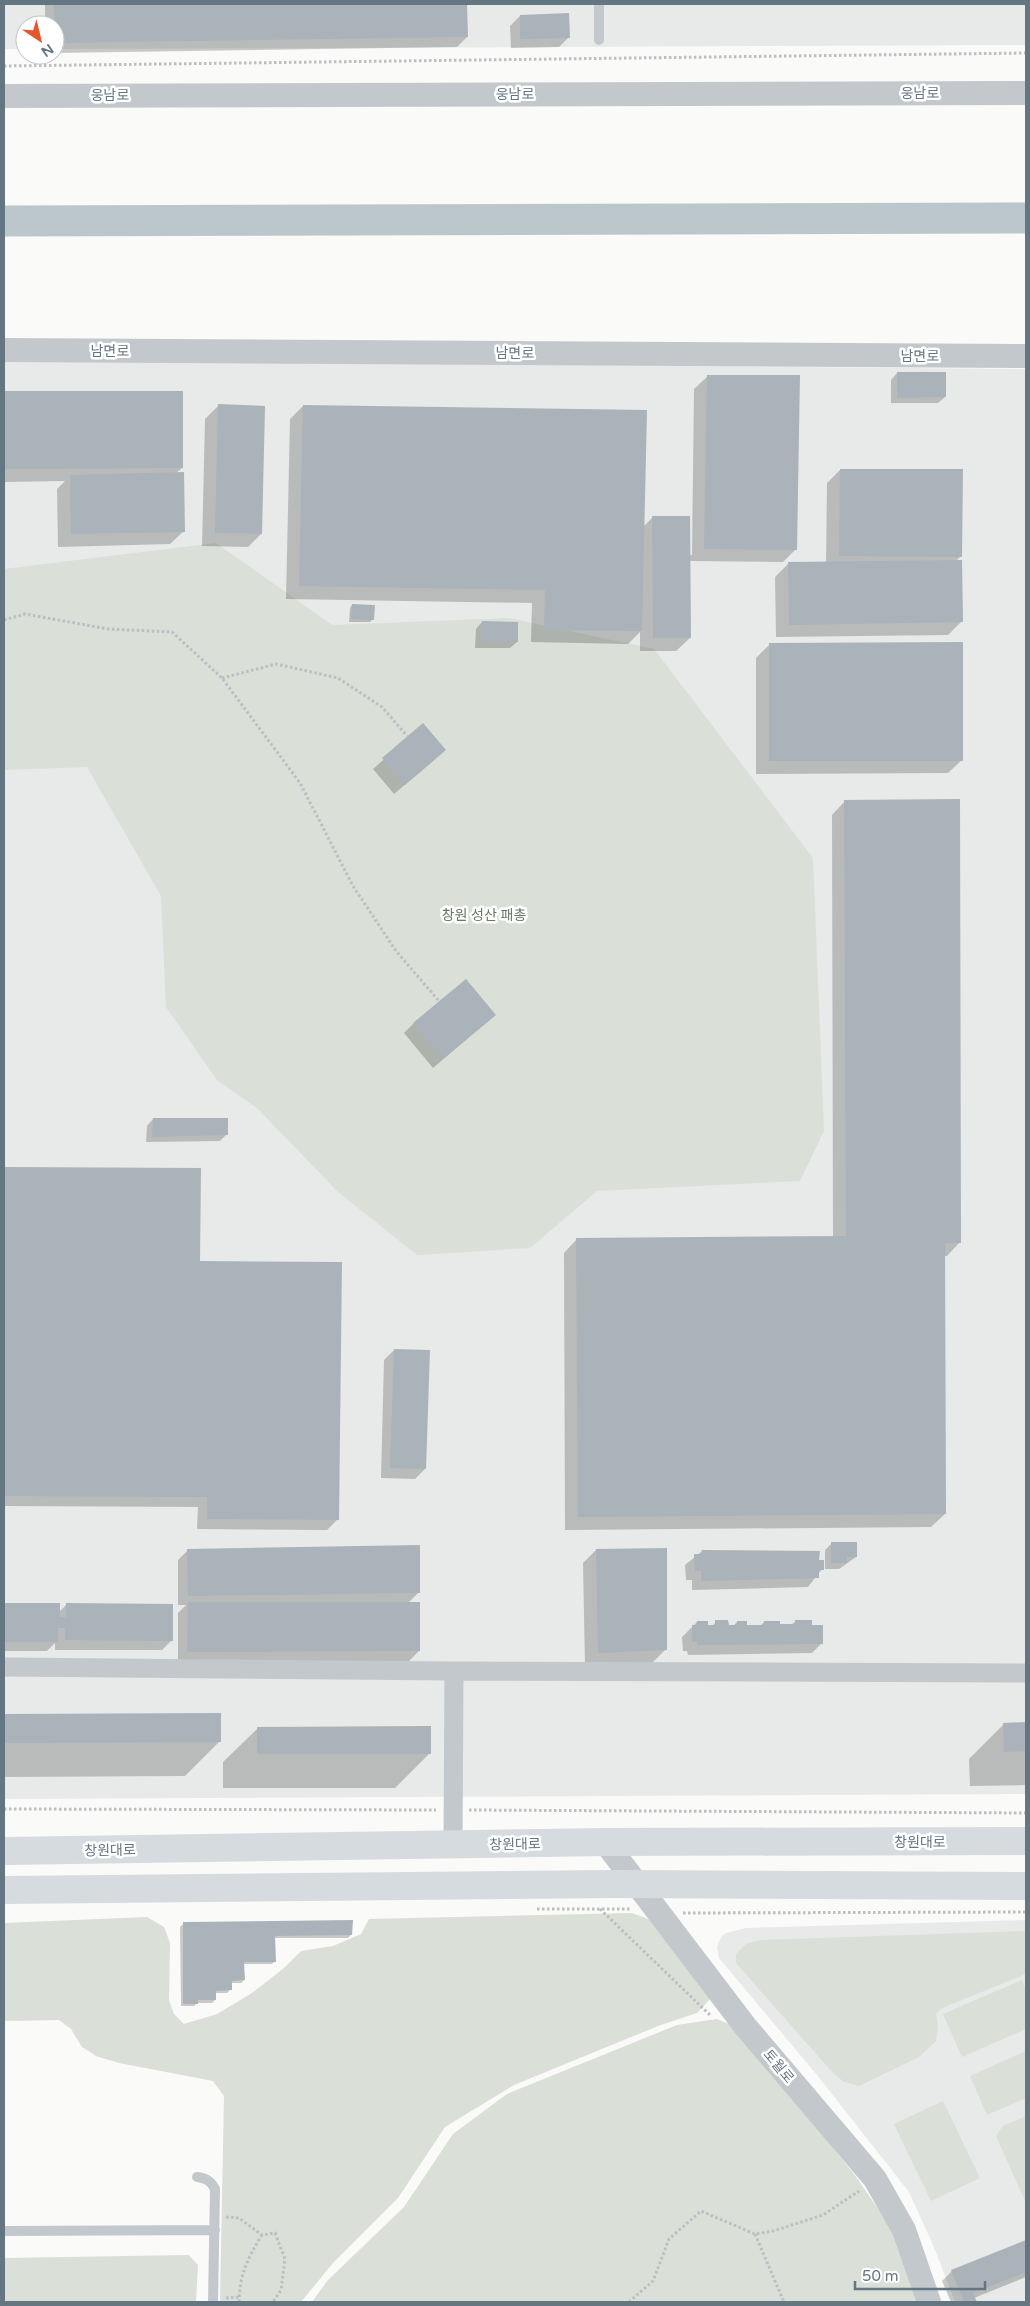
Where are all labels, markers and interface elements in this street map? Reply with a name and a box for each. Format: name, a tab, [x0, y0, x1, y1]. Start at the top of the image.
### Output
north arrow	[15, 15, 65, 65]
text: N	[38, 40, 57, 60]
street label: 웅남로	[901, 85, 939, 102]
street label: 웅남로	[496, 86, 534, 103]
street label: 웅남로	[91, 87, 129, 104]
street label: 남면로	[91, 343, 129, 360]
street label: 남면로	[496, 345, 534, 362]
street label: 남면로	[901, 348, 939, 365]
park label: 창원 성산 패총	[442, 907, 526, 924]
street label: 창원대로	[894, 1834, 946, 1851]
street label: 창원대로	[489, 1836, 541, 1853]
street label: 창원대로	[84, 1842, 136, 1859]
street label: 토월로	[760, 2046, 798, 2087]
scale bar	[855, 2258, 985, 2290]
text: 50 m	[862, 2267, 899, 2285]

